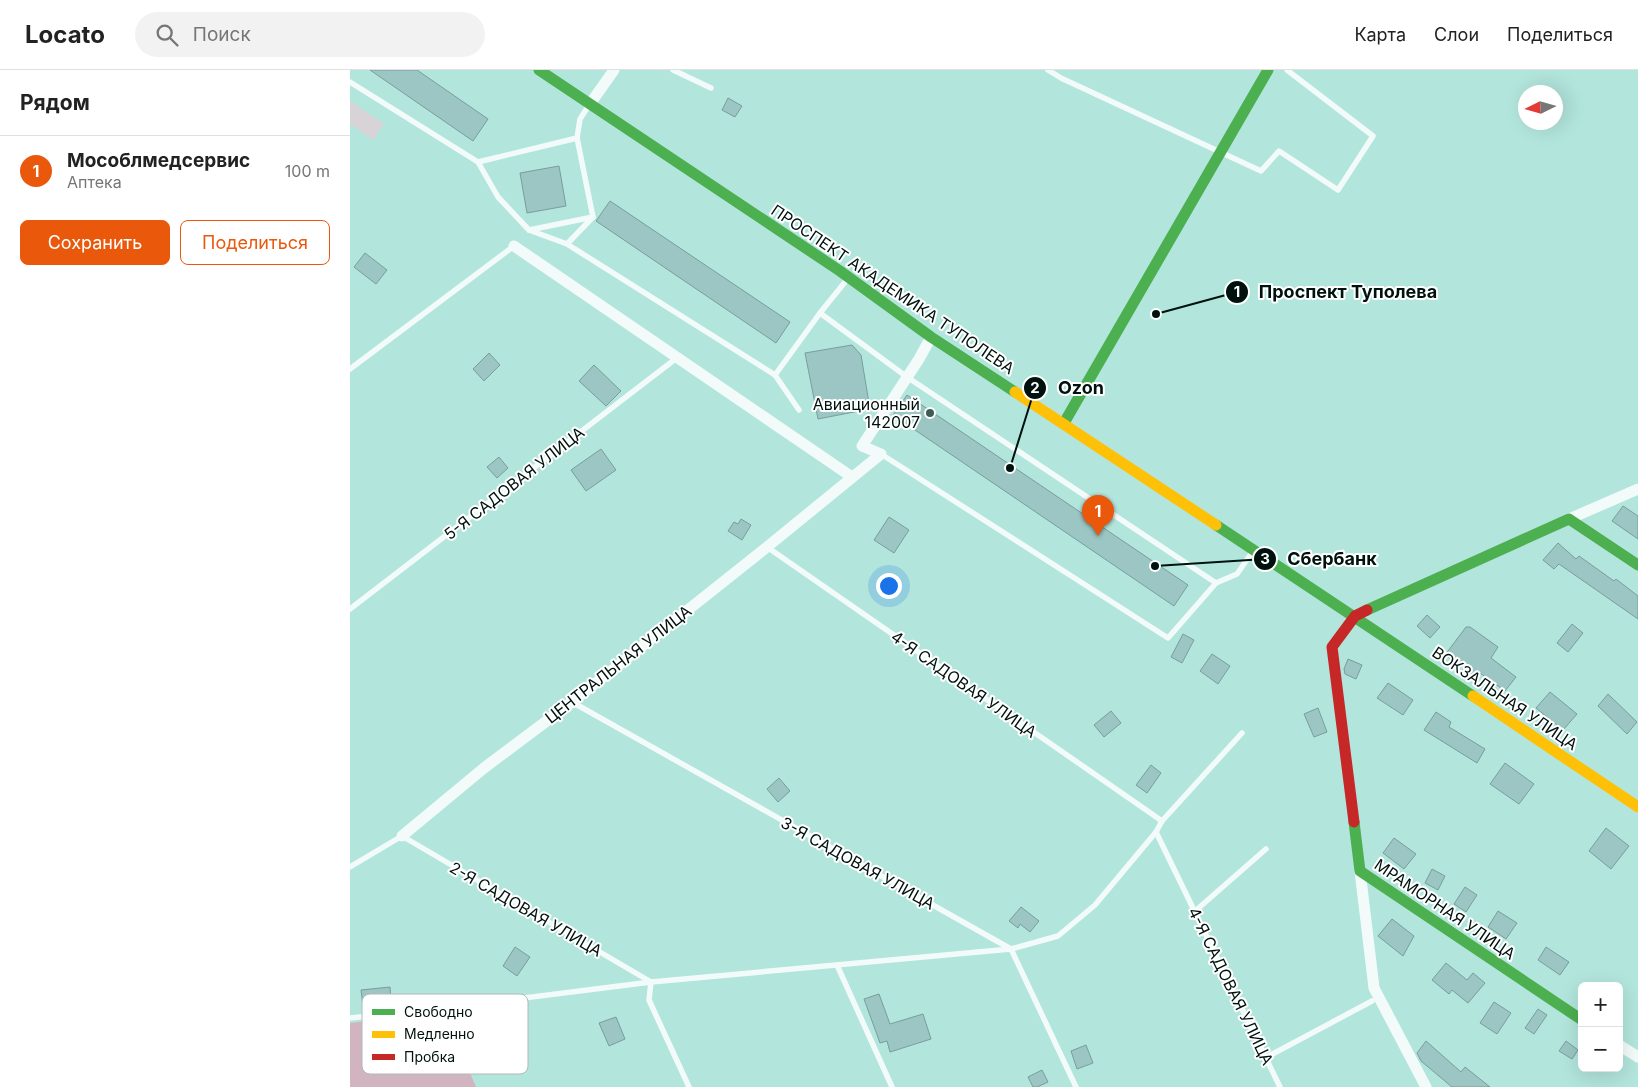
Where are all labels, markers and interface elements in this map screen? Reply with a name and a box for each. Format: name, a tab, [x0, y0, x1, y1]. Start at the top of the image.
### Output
search box	[135, 12, 485, 57]
text: Locato	[25, 20, 105, 49]
icon: search	[153, 21, 181, 49]
text: Поиск	[193, 23, 251, 46]
text: Карта	[1354, 24, 1406, 45]
text: Слои	[1434, 24, 1479, 45]
text: Поделиться	[1507, 24, 1613, 45]
north arrow	[1518, 85, 1563, 130]
text: Рядом	[20, 90, 90, 115]
text: Мособлмедсервис	[67, 149, 250, 172]
text: 1	[33, 161, 39, 181]
text: 100 m	[285, 161, 330, 181]
text: Аптека	[67, 172, 122, 192]
street label: ПРОСПЕКТ АКАДЕМИКА ТУПОЛЕВА	[768, 200, 1018, 378]
button: Сохранить	[20, 220, 170, 265]
button: Поделиться	[180, 220, 330, 265]
callout: Проспект Туполева	[1224, 275, 1448, 308]
text: Проспект Туполева	[1259, 281, 1437, 302]
text: 1	[1234, 282, 1240, 301]
callout: Ozon	[1023, 371, 1114, 404]
text: Ozon	[1058, 377, 1104, 398]
text: 2	[1030, 378, 1040, 397]
place label: Авиационный 142007	[813, 394, 920, 432]
marker: Авиационный 142007	[924, 407, 936, 419]
street label: 5-Я САДОВАЯ УЛИЦА	[440, 422, 588, 544]
pin: 1	[1082, 495, 1114, 536]
callout: Сбербанк	[1252, 542, 1387, 575]
text: Сбербанк	[1287, 548, 1377, 569]
text: 3	[1260, 549, 1270, 568]
your location	[876, 573, 902, 599]
street label: ЦЕНТРАЛЬНАЯ УЛИЦА	[541, 601, 695, 727]
street label: 4-Я САДОВАЯ УЛИЦА	[887, 626, 1041, 742]
street label: ВОКЗАЛЬНАЯ УЛИЦА	[1428, 642, 1582, 754]
street label: 3-Я САДОВАЯ УЛИЦА	[778, 812, 938, 914]
street label: МРАМОРНАЯ УЛИЦА	[1371, 854, 1519, 964]
street label: 2-Я САДОВАЯ УЛИЦА	[446, 857, 606, 961]
street label: 4-Я САДОВАЯ УЛИЦА	[1184, 904, 1278, 1068]
map controls	[1578, 982, 1623, 1072]
button: +	[1578, 982, 1623, 1027]
legend	[362, 994, 528, 1074]
text: Свободно	[404, 1003, 473, 1020]
text: Медленно	[404, 1025, 475, 1042]
button: −	[1578, 1027, 1623, 1072]
text: Пробка	[404, 1048, 455, 1065]

